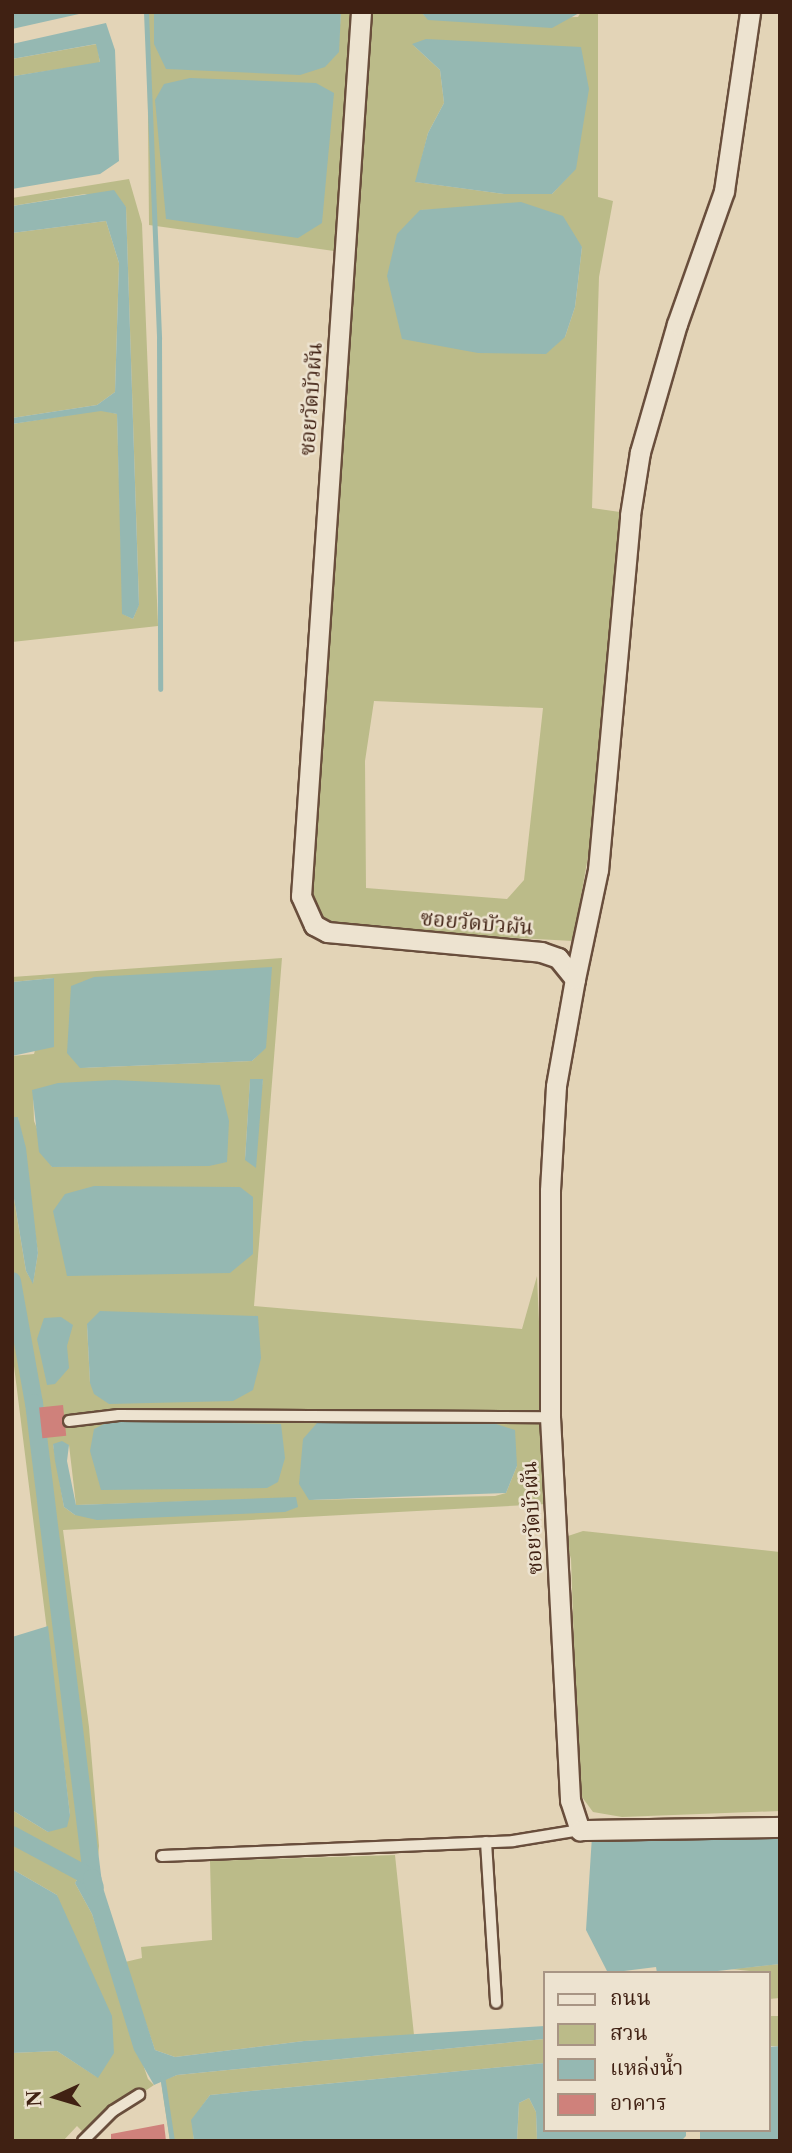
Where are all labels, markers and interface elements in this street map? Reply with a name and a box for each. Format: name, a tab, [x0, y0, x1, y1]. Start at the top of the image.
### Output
street label: ซอยวัดบัวผัน	[294, 342, 328, 456]
street label: ซอยวัดบัวผัน	[419, 906, 535, 940]
street label: ซอยวัดบัวผัน	[516, 1461, 548, 1575]
legend	[544, 1971, 771, 2132]
text: ถนน	[610, 1985, 651, 2010]
text: สวน	[610, 2020, 648, 2045]
text: แหล่งน้ำ	[610, 2055, 683, 2080]
north arrow	[21, 2062, 91, 2132]
text: N	[23, 2089, 47, 2108]
text: อาคาร	[610, 2090, 667, 2115]

